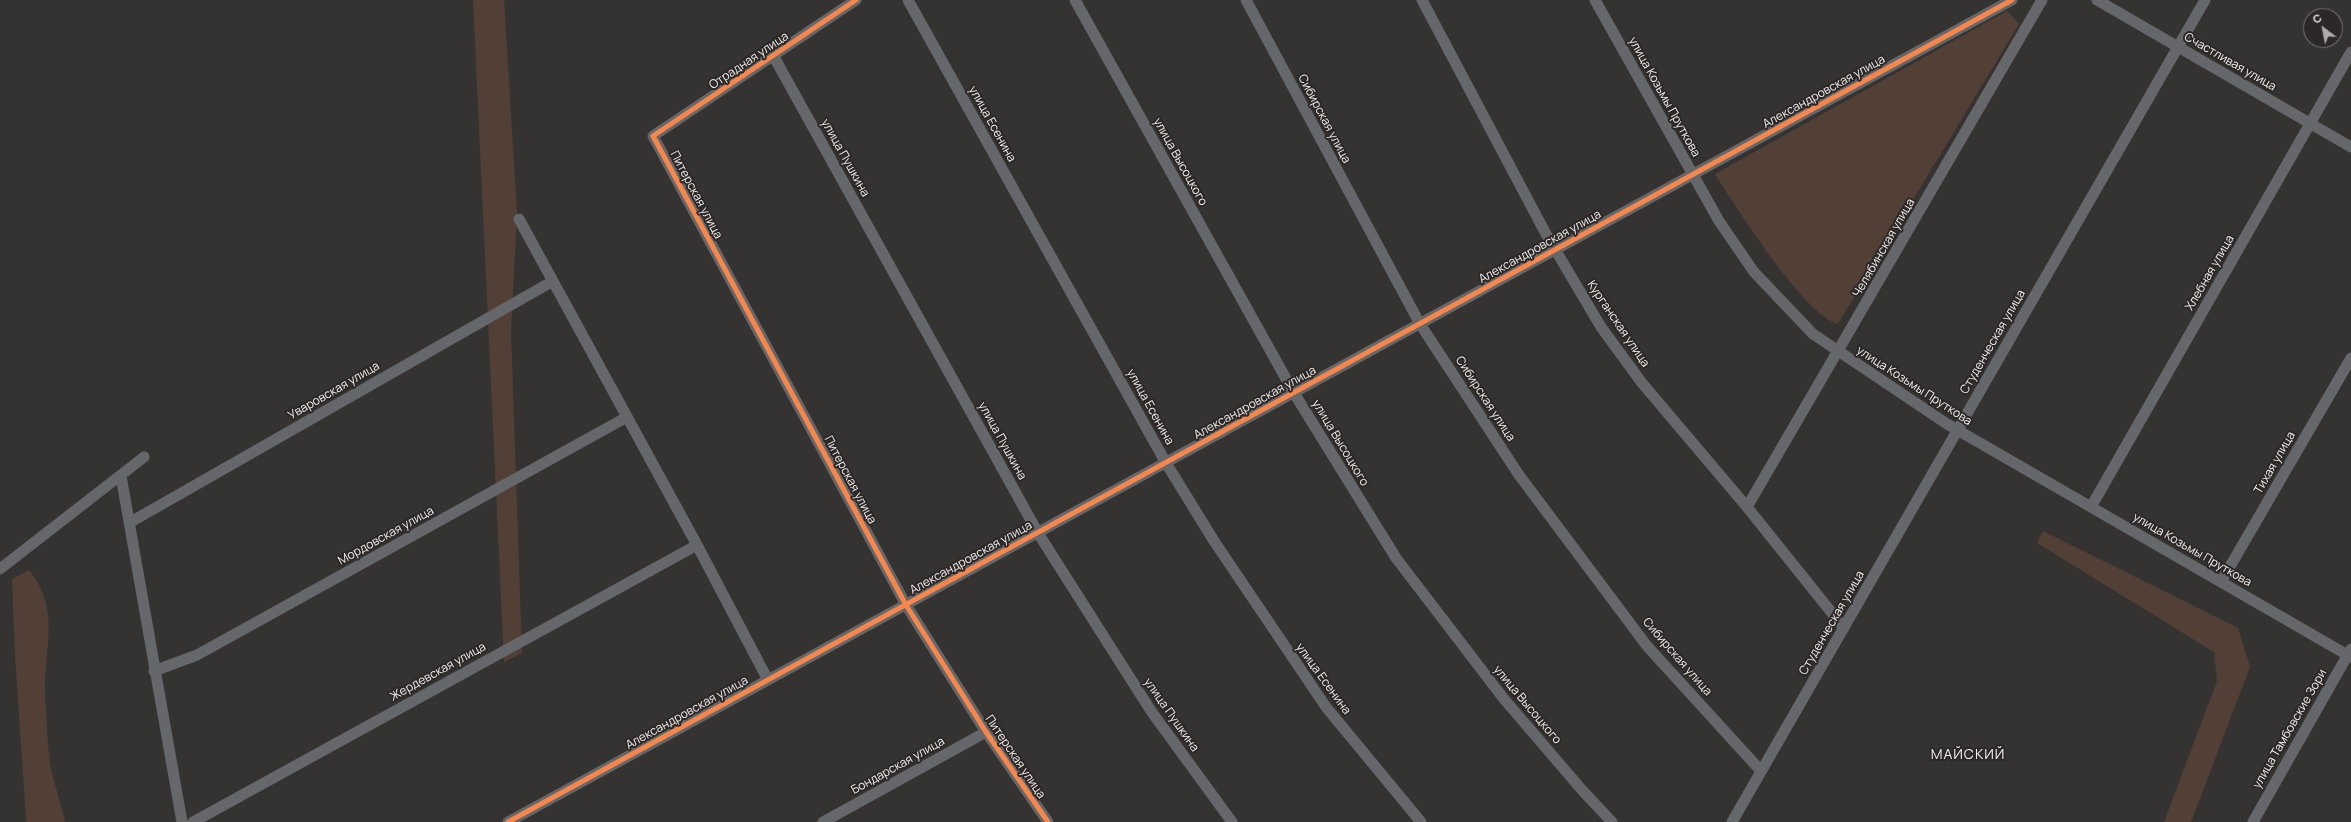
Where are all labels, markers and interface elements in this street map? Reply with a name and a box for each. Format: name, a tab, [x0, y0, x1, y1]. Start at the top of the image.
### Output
north arrow	[2303, 8, 2343, 48]
text: С	[2309, 10, 2324, 27]
street label: Отрадная улица	[707, 29, 791, 93]
street label: Счастливая улица	[2181, 30, 2279, 94]
street label: улица Козьмы Пруткова	[1625, 35, 1703, 159]
street label: Александровская улица	[1760, 52, 1888, 132]
street label: Сибирская улица	[1295, 72, 1353, 166]
street label: улица Есенина	[965, 84, 1019, 164]
street label: улица Высоцкого	[1150, 116, 1210, 208]
street label: улица Пушкина	[818, 117, 872, 199]
street label: Питерская улица	[667, 149, 725, 241]
street label: Челябинская улица	[1850, 196, 1918, 300]
street label: Александровская улица	[1476, 207, 1604, 287]
street label: Хлебная улица	[2183, 233, 2237, 313]
street label: Курганская улица	[1584, 278, 1652, 370]
street label: Студенческая улица	[1957, 287, 2029, 397]
street label: улица Козьмы Пруткова	[1854, 343, 1974, 429]
street label: Сибирская улица	[1452, 354, 1518, 444]
street label: Уваровская улица	[286, 359, 382, 423]
street label: Александровская улица	[1191, 363, 1319, 443]
street label: улица Есенина	[1123, 367, 1177, 447]
street label: улица Высоцкого	[1309, 397, 1371, 489]
street label: улица Пушкина	[975, 400, 1029, 482]
street label: Тихая улица	[2251, 429, 2299, 497]
street label: Питерская улица	[821, 434, 879, 526]
street label: Мордовская улица	[336, 504, 436, 568]
street label: улица Козьмы Пруткова	[2130, 510, 2254, 590]
street label: Александровская улица	[907, 518, 1035, 598]
street label: Студенческая улица	[1796, 568, 1868, 678]
street label: Сибирская улица	[1639, 615, 1715, 699]
street label: Жердевская улица	[388, 640, 488, 704]
street label: улица Есенина	[1292, 641, 1354, 717]
street label: улица Высоцкого	[1490, 663, 1564, 747]
street label: улица Тамбовские Зори	[2250, 667, 2330, 791]
street label: Александровская улица	[623, 673, 751, 753]
street label: улица Пушкина	[1140, 675, 1202, 755]
street label: Питерская улица	[982, 713, 1048, 801]
street label: Бондарская улица	[849, 734, 947, 798]
district label: МАЙСКИЙ	[1931, 747, 2005, 763]

